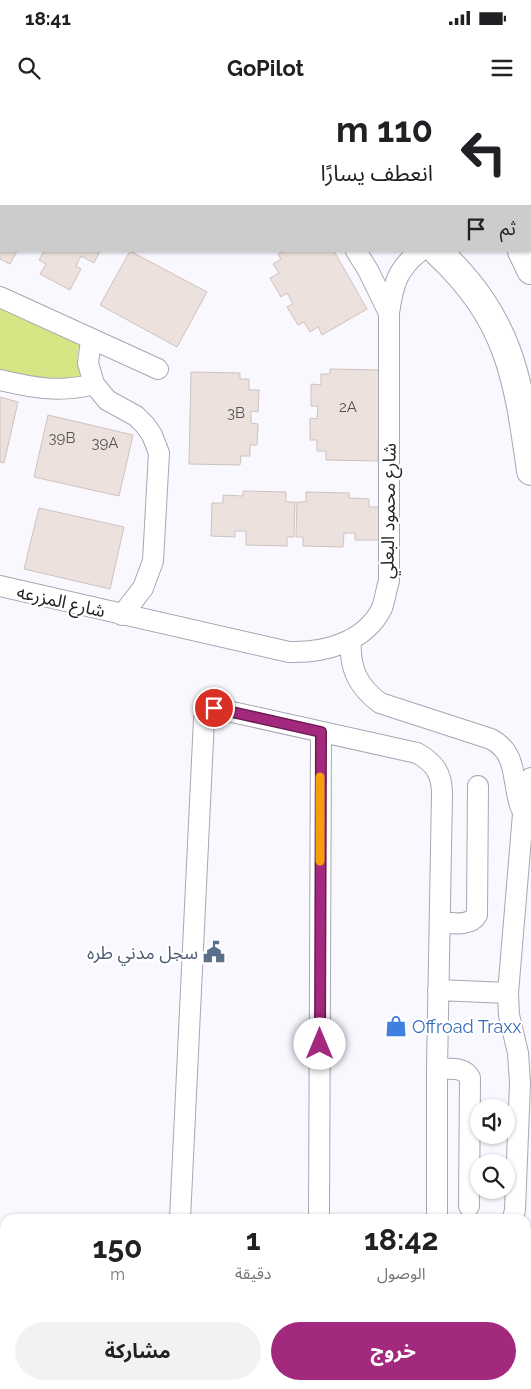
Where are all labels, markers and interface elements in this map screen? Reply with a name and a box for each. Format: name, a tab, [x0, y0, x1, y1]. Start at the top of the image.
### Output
text: 18:41	[25, 7, 71, 29]
icon: search	[15, 54, 43, 82]
icon: menu	[488, 54, 516, 82]
text: GoPilot	[227, 55, 304, 81]
text: 110 m	[336, 109, 433, 150]
icon: left	[451, 120, 516, 185]
text: انعطف يسارًا	[321, 160, 433, 186]
icon: arrive	[462, 215, 490, 243]
text: ثم	[500, 217, 516, 239]
house number: 2A	[339, 398, 357, 416]
house number: 3B	[227, 404, 245, 422]
house number: 39B	[49, 429, 75, 447]
house number: 39A	[92, 434, 118, 452]
street label: شارع محمود البعلي	[376, 443, 404, 579]
street label: شارع المزرعه	[14, 581, 107, 625]
pin	[193, 687, 235, 729]
icon: arrive	[200, 694, 228, 722]
public building icon: سجل مدني طره	[201, 939, 227, 965]
place label: سجل مدني طره	[87, 942, 198, 966]
shop icon: Offroad Traxx	[383, 1013, 409, 1039]
place label: Offroad Traxx	[412, 1016, 521, 1037]
position arrow	[293, 1017, 345, 1069]
map controls	[470, 1099, 515, 1199]
button: sound	[470, 1099, 515, 1144]
button: search	[470, 1154, 515, 1199]
text: 1	[246, 1222, 261, 1257]
text: 18:42	[364, 1222, 438, 1257]
text: 150	[93, 1230, 142, 1265]
text: دقيقة	[235, 1264, 271, 1283]
text: الوصول	[377, 1264, 426, 1283]
text: m	[110, 1265, 125, 1284]
button: مشاركة	[15, 1322, 261, 1380]
button: خروج	[271, 1322, 516, 1380]

